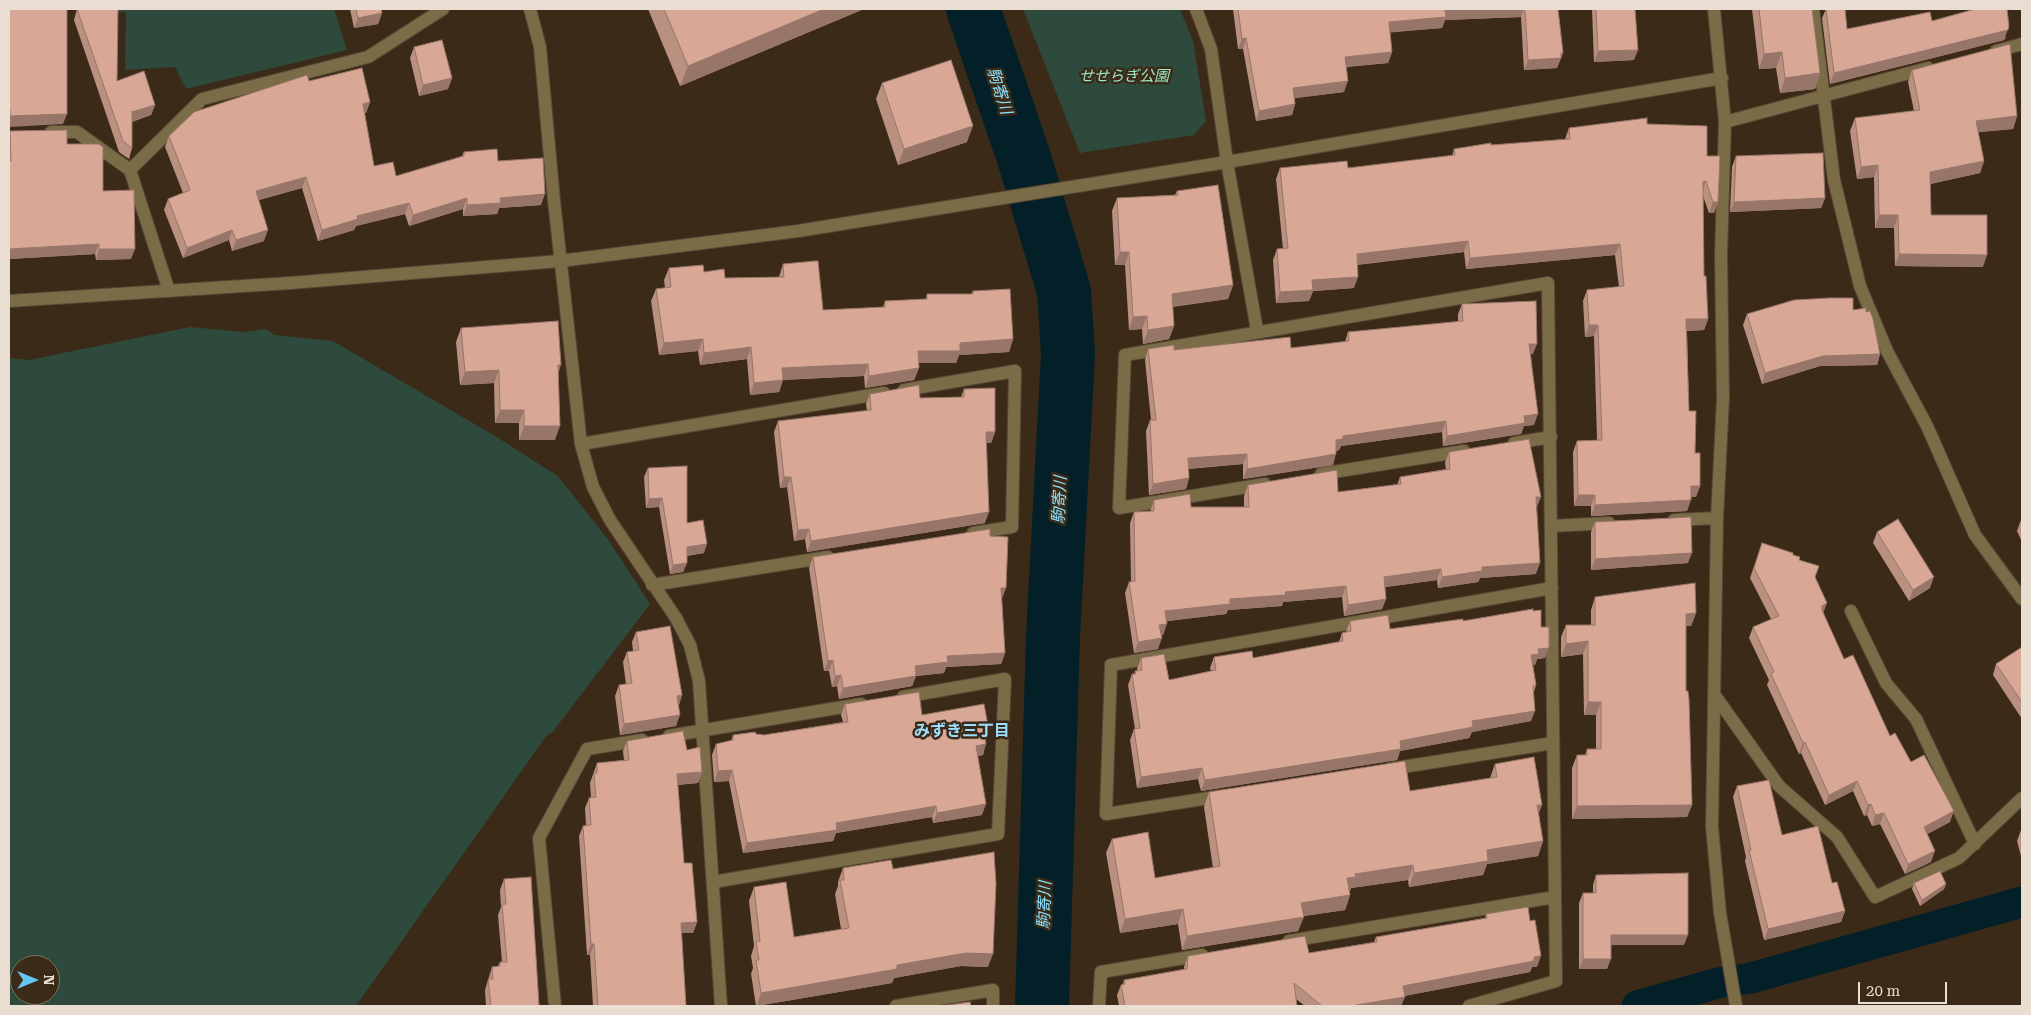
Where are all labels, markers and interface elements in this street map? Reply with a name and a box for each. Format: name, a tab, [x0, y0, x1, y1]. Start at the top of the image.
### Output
water label: 駒寄川	[982, 65, 1016, 117]
park label: せせらぎ公園	[1079, 68, 1169, 86]
water label: 駒寄川	[1049, 476, 1071, 524]
district label: みずき三丁目	[914, 721, 1010, 741]
water label: 駒寄川	[1035, 881, 1055, 929]
north arrow	[10, 955, 60, 1005]
scale bar	[1861, 972, 1950, 1004]
text: N	[41, 975, 57, 985]
text: 20 m	[1866, 982, 1900, 1000]

